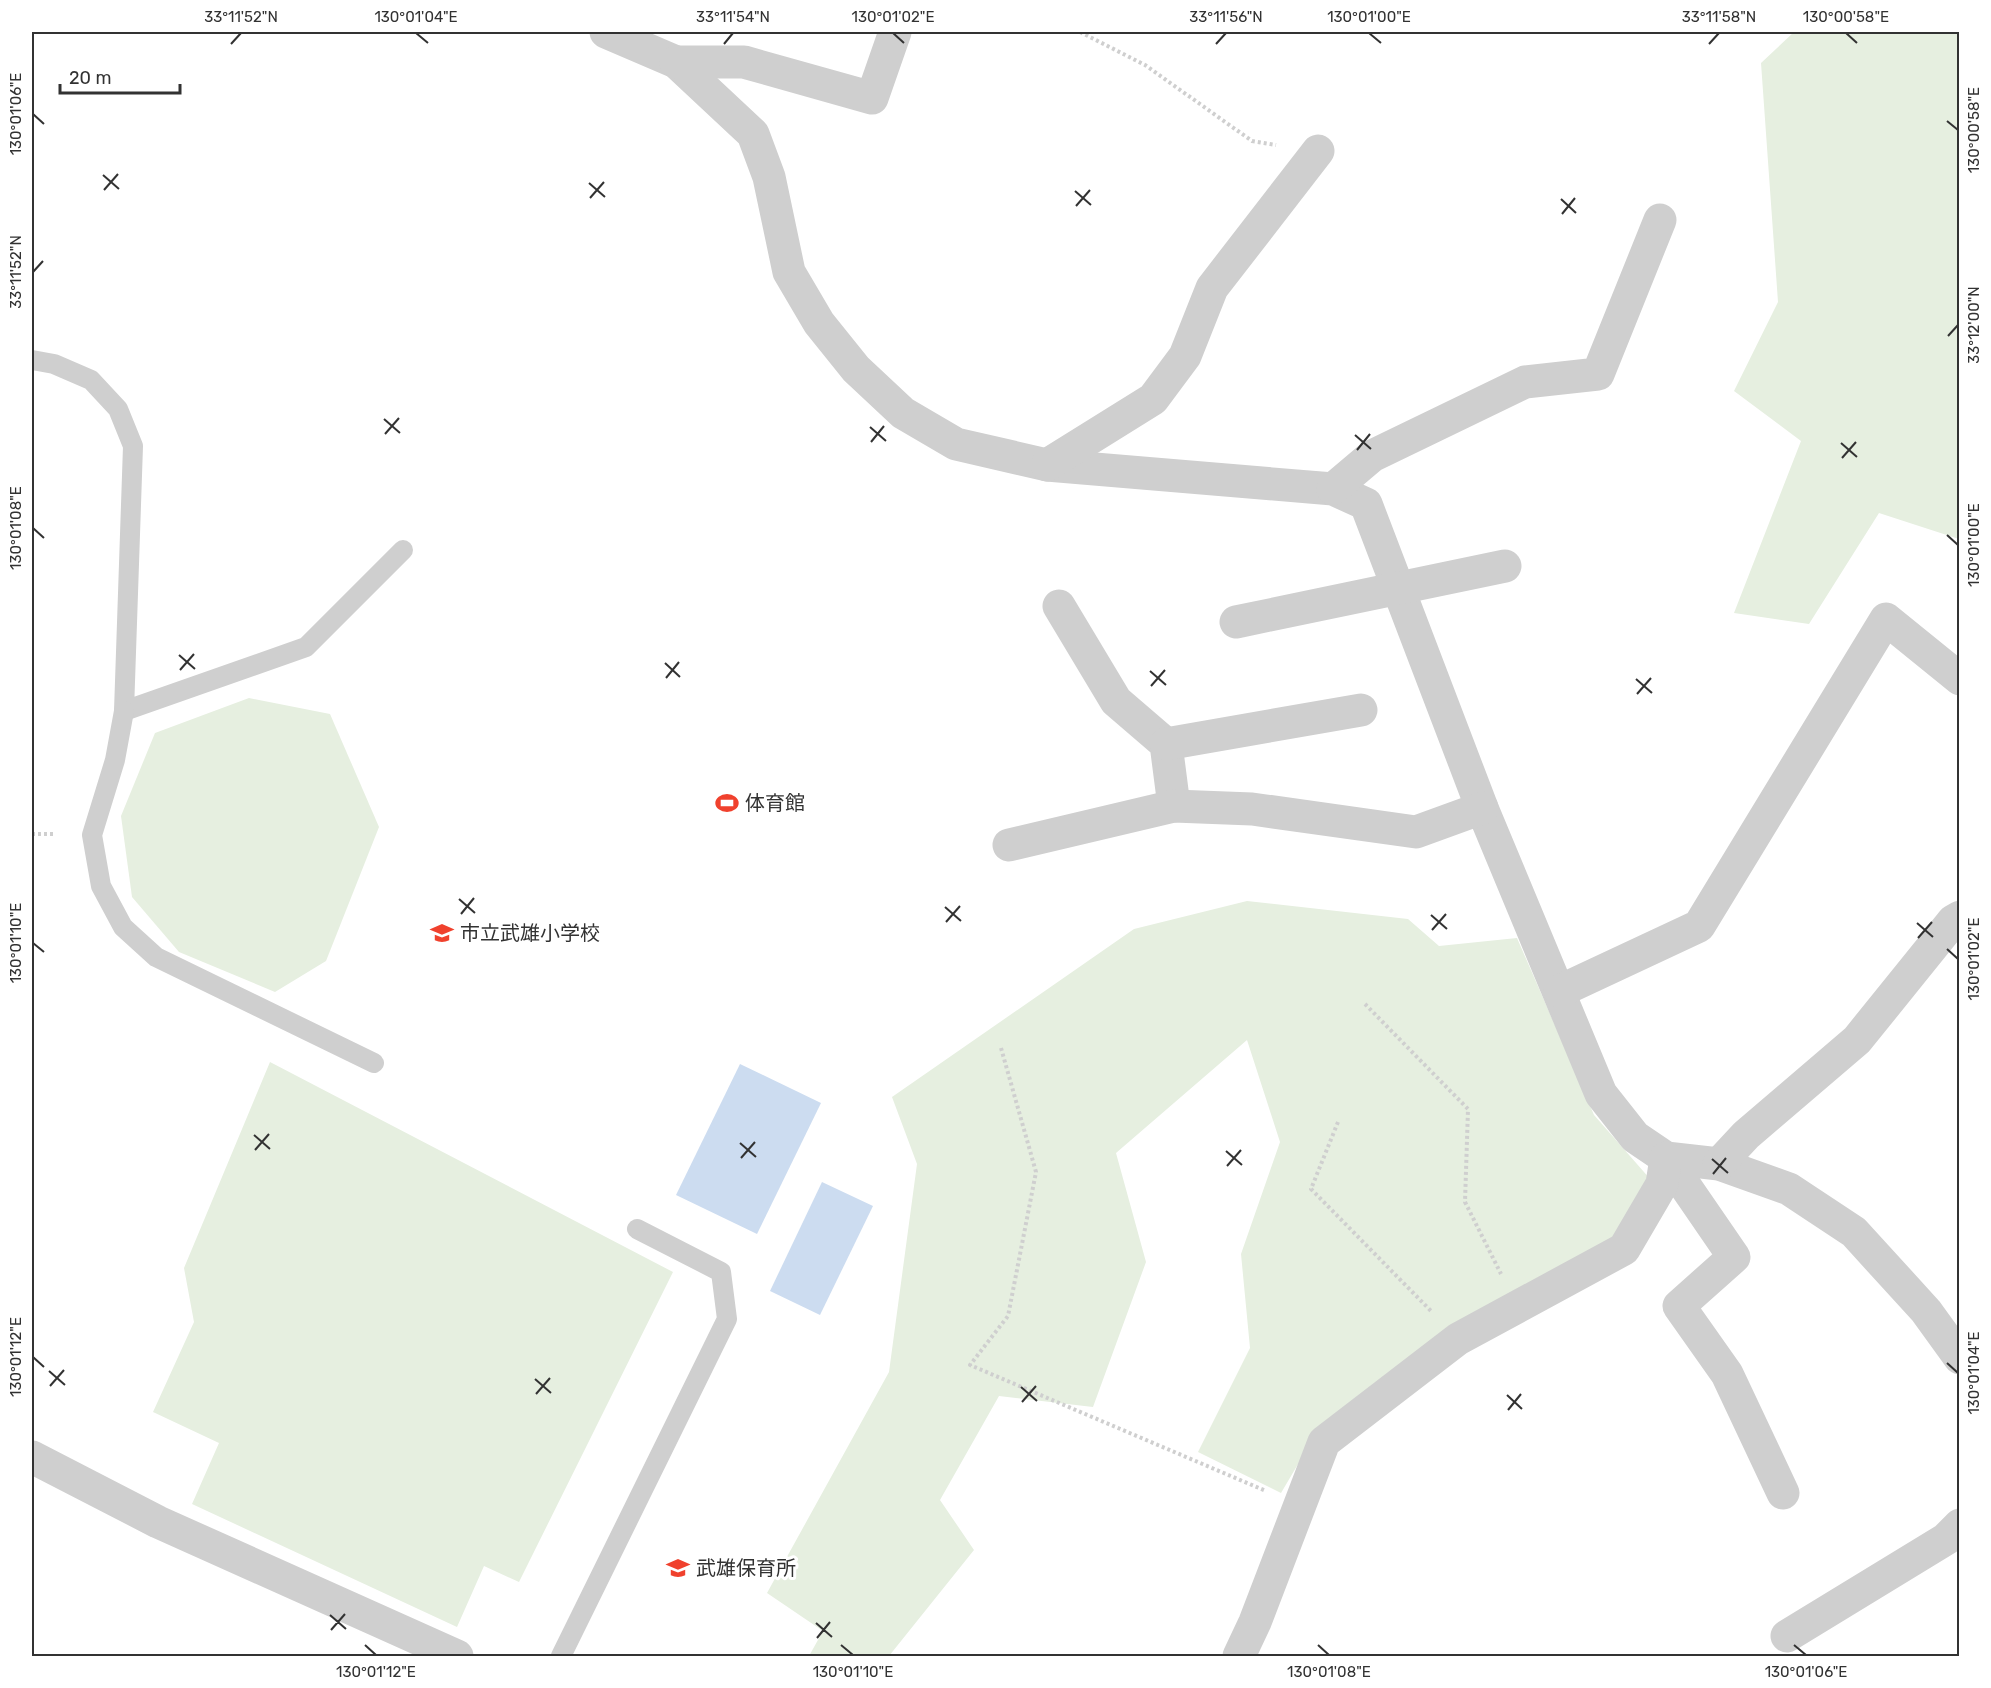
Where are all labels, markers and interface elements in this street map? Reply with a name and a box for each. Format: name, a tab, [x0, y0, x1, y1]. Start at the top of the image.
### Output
text: 33°11'52"N	[204, 8, 278, 26]
text: 130°01'04"E	[374, 8, 458, 26]
text: 33°11'54"N	[696, 8, 770, 26]
text: 130°01'02"E	[851, 8, 935, 26]
text: 33°11'56"N	[1189, 8, 1263, 26]
text: 130°01'00"E	[1327, 8, 1411, 26]
text: 33°11'58"N	[1682, 8, 1756, 26]
text: 130°00'58"E	[1803, 8, 1889, 26]
scale bar	[60, 57, 180, 95]
text: 20 m	[69, 67, 111, 89]
text: 130°01'06"E	[7, 73, 25, 155]
text: 130°00'58"E	[1965, 87, 1983, 173]
text: 33°11'52"N	[7, 235, 25, 309]
text: 33°12'00"N	[1965, 286, 1983, 364]
text: 130°01'08"E	[7, 486, 25, 570]
text: 130°01'00"E	[1965, 503, 1983, 587]
sports icon: 体育館	[714, 790, 740, 816]
place label: 体育館	[745, 791, 805, 815]
text: 130°01'10"E	[7, 903, 25, 983]
text: 130°01'02"E	[1965, 917, 1983, 1001]
school or university icon: 市立武雄小学校	[429, 920, 455, 946]
place label: 市立武雄小学校	[460, 921, 600, 945]
text: 130°01'12"E	[7, 1317, 25, 1397]
text: 130°01'04"E	[1965, 1331, 1983, 1415]
school or university icon: 武雄保育所	[665, 1555, 691, 1581]
place label: 武雄保育所	[696, 1556, 796, 1580]
text: 130°01'12"E	[336, 1663, 416, 1681]
text: 130°01'10"E	[813, 1663, 893, 1681]
text: 130°01'08"E	[1287, 1663, 1371, 1681]
text: 130°01'06"E	[1765, 1663, 1847, 1681]

